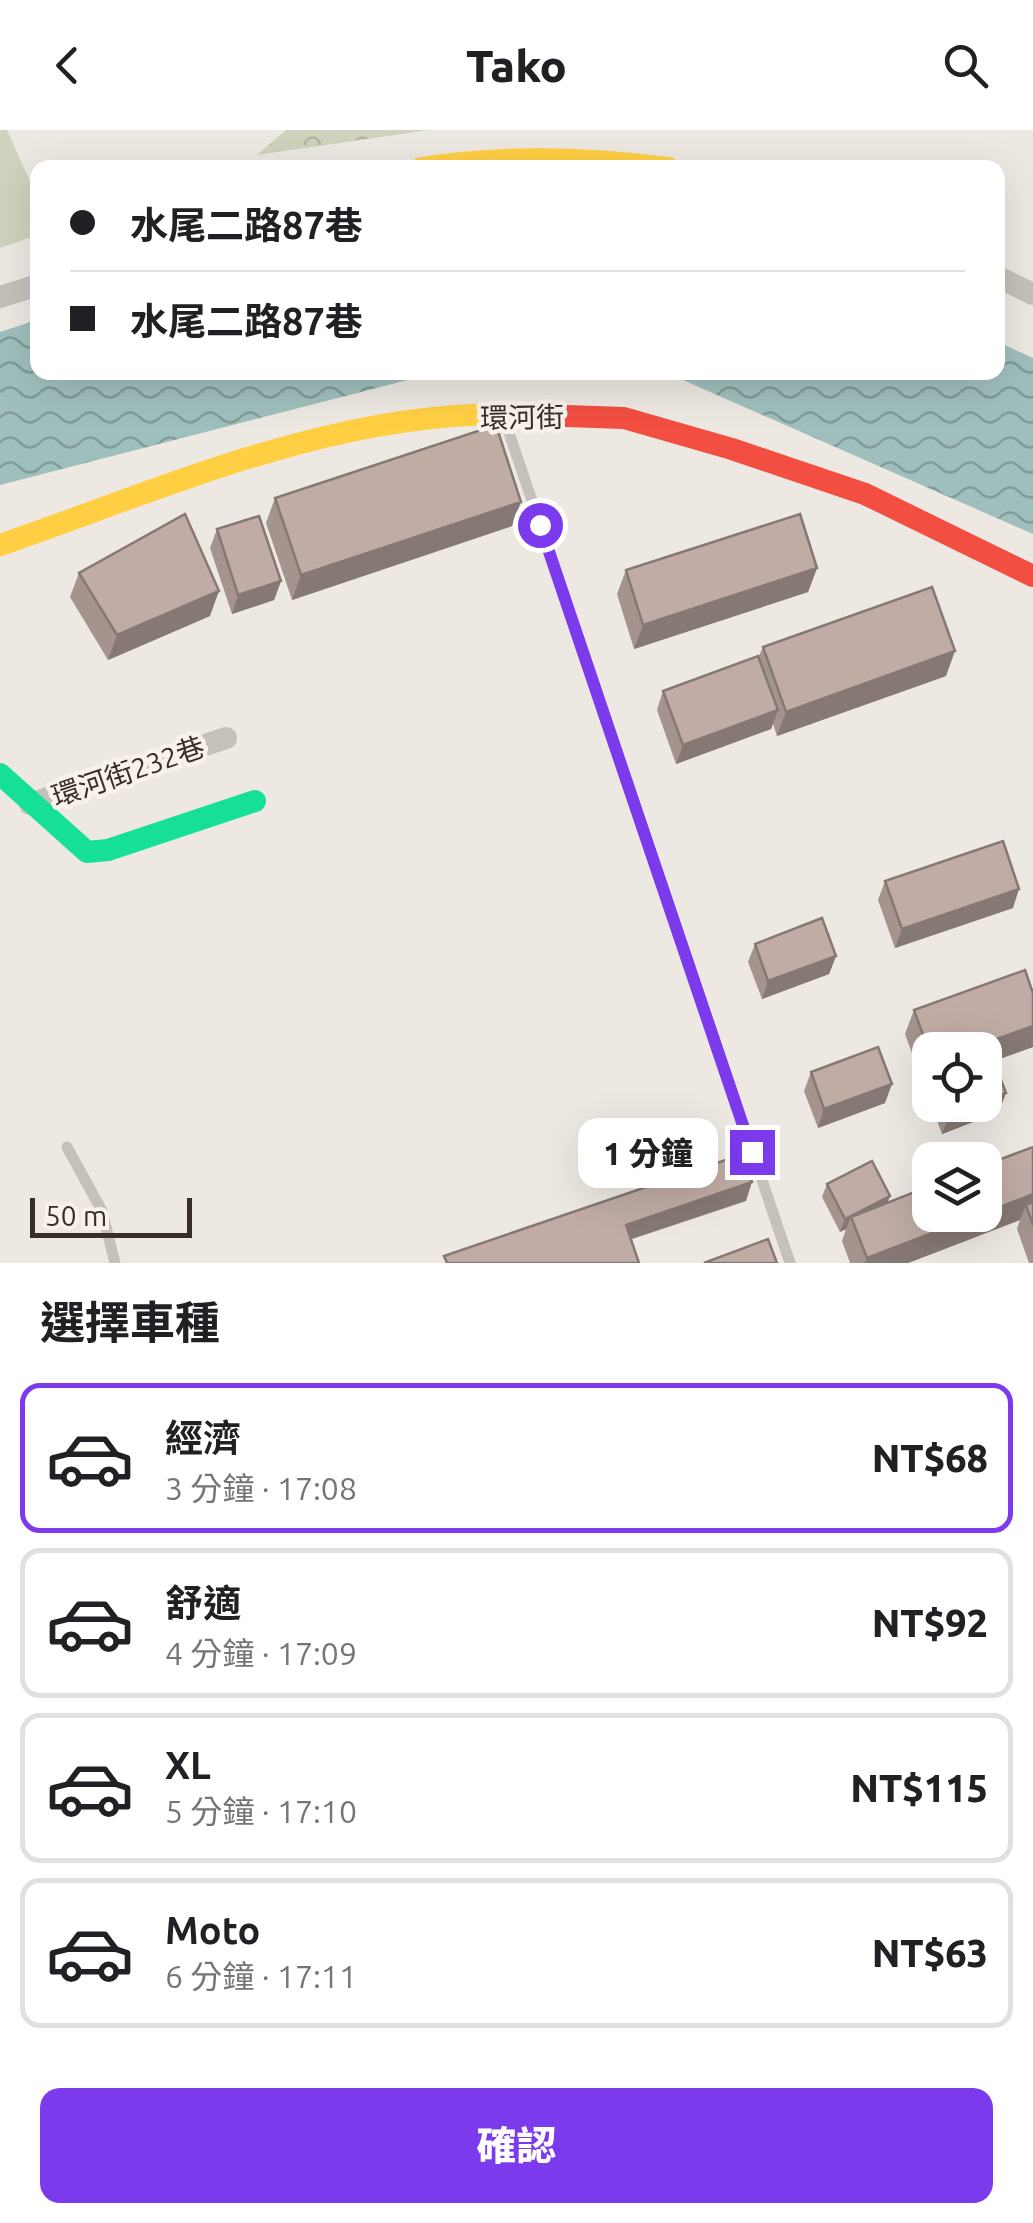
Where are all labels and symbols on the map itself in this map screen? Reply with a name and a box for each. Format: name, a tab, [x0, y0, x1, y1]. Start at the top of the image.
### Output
street label: 環河街	[480, 401, 564, 433]
route start	[518, 503, 563, 548]
street label: 環河街232巷	[48, 730, 208, 812]
callout: 1 分鐘	[577, 1117, 717, 1187]
route end	[730, 1130, 775, 1175]
scale bar	[30, 1193, 192, 1238]

